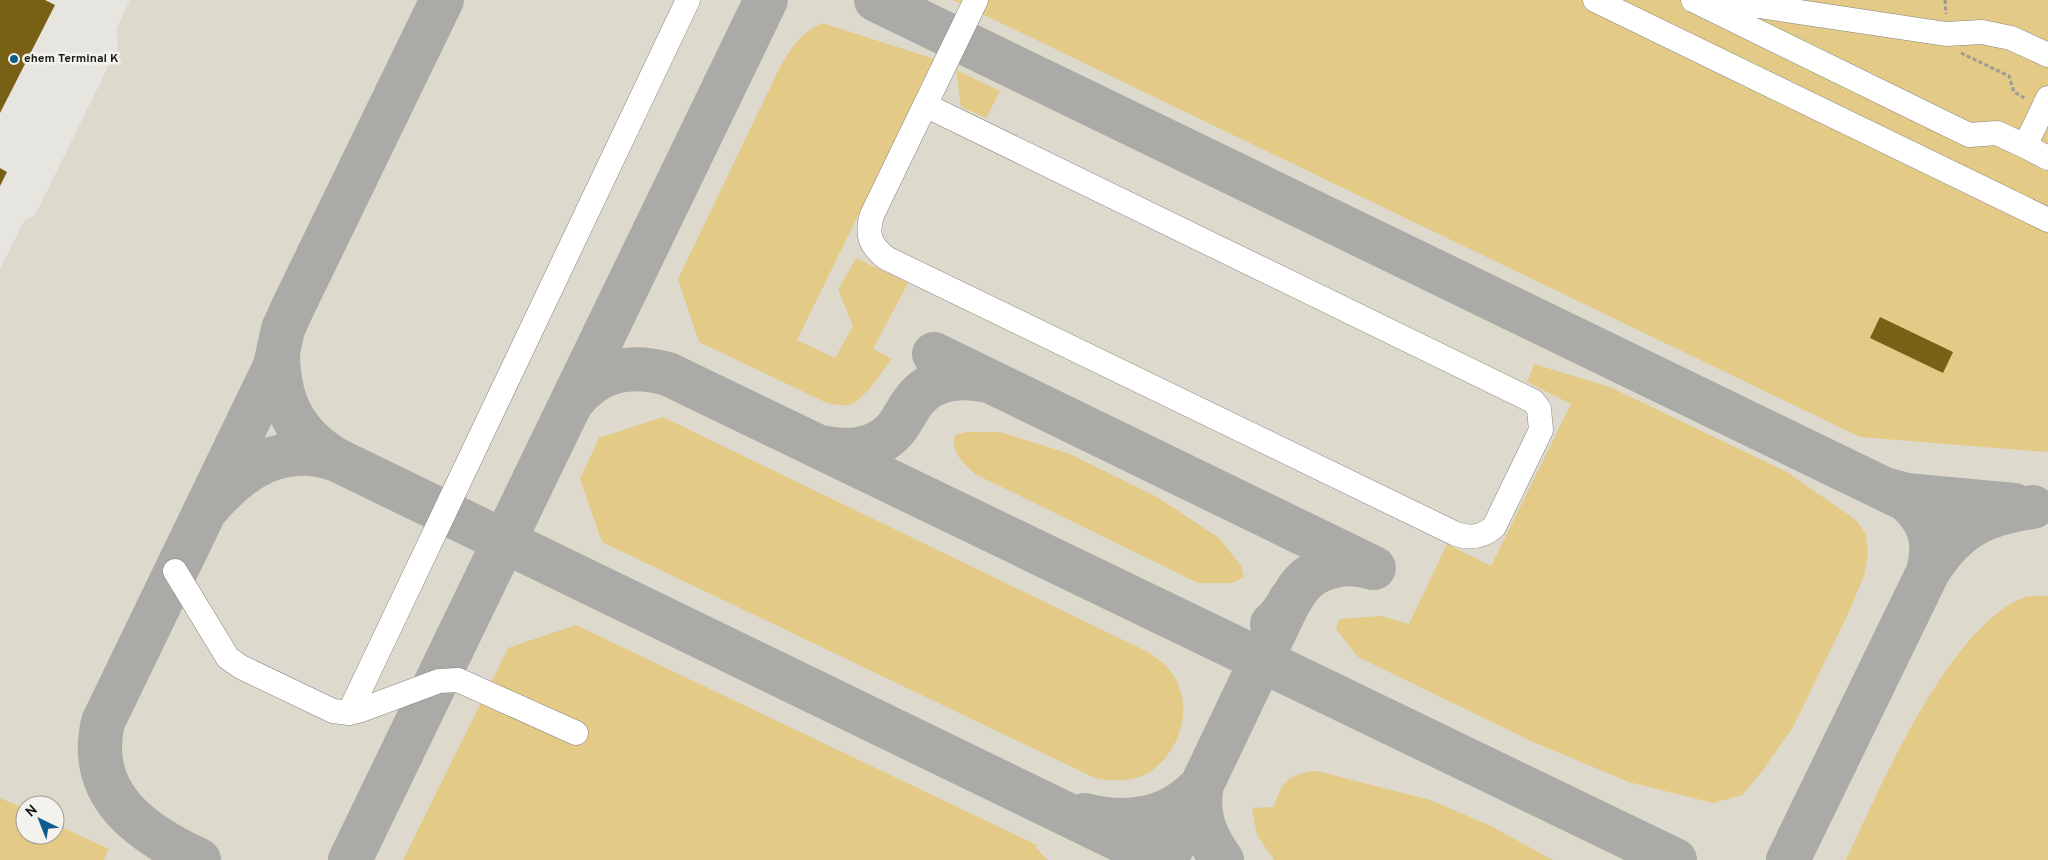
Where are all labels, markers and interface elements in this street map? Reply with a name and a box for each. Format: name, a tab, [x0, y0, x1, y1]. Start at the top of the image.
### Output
place label: ehem Terminal K	[24, 51, 119, 67]
marker: ehem Terminal K	[8, 53, 20, 65]
north arrow	[15, 795, 65, 845]
text: N	[23, 802, 42, 821]

